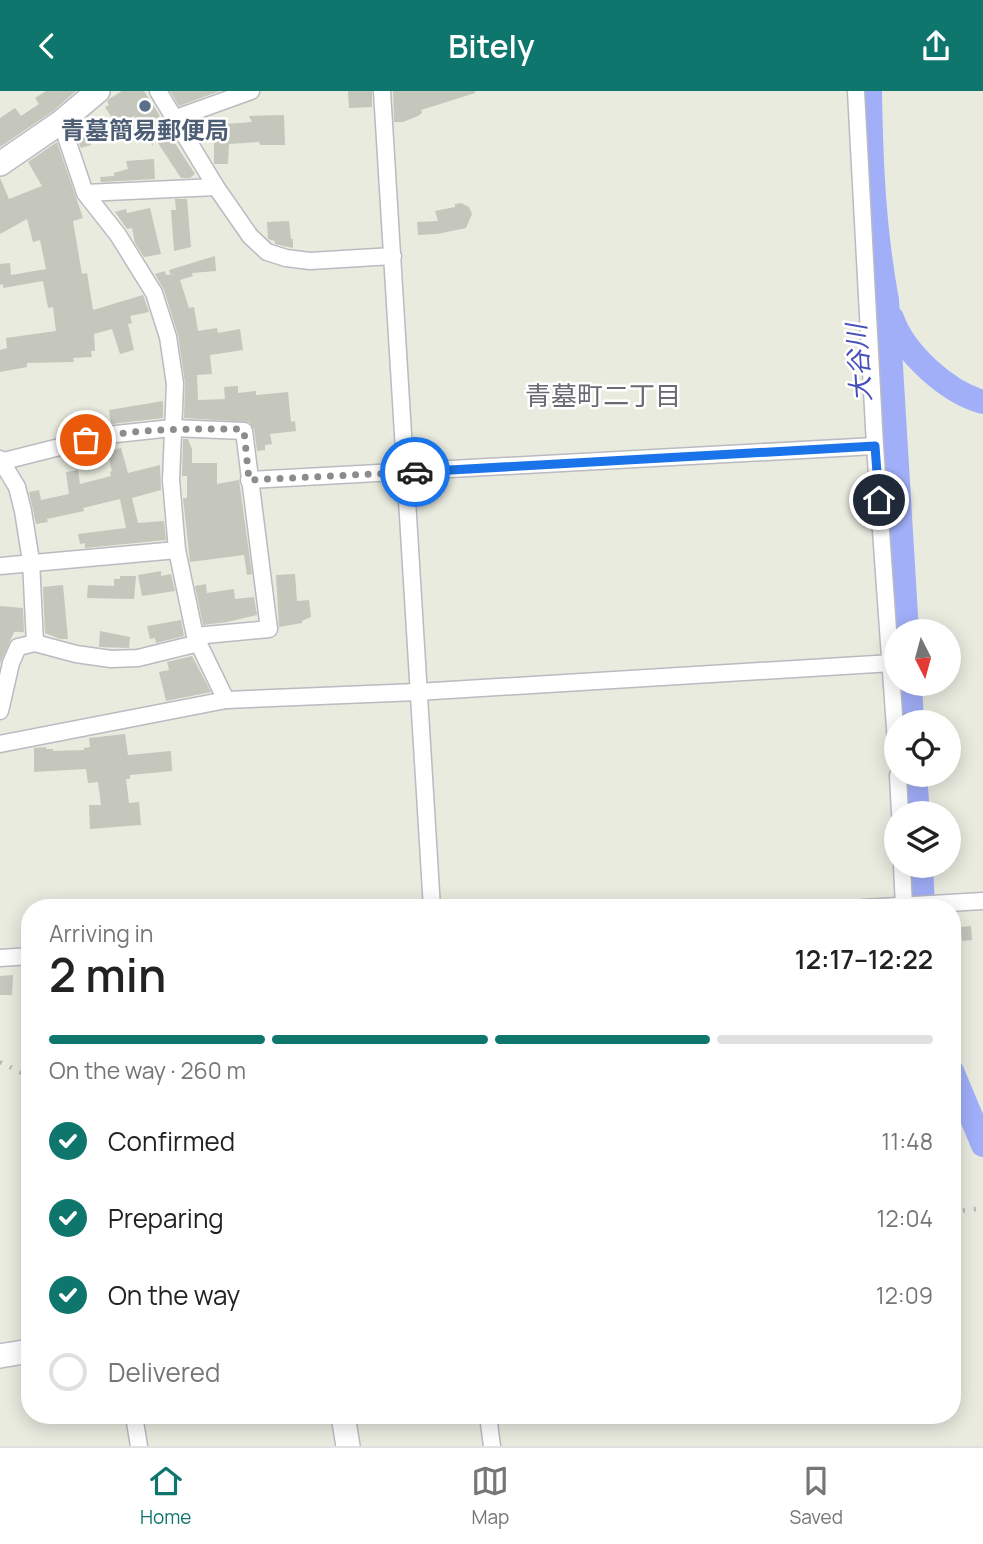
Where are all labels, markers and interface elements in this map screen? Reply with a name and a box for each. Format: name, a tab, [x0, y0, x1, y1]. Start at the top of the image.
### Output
text: Bitely	[448, 24, 535, 68]
icon: back	[28, 27, 66, 65]
icon: share	[917, 27, 955, 65]
marker: 青墓簡易郵便局	[137, 98, 153, 114]
place label: 青墓簡易郵便局	[61, 113, 229, 146]
water label: 大谷川	[837, 320, 879, 403]
district label: 青墓町二丁目	[525, 377, 681, 413]
pin	[56, 410, 116, 470]
icon: bag	[67, 421, 105, 459]
courier	[380, 437, 450, 507]
icon: car	[396, 453, 434, 491]
pin	[849, 470, 909, 530]
icon: home	[860, 481, 898, 519]
north arrow	[884, 619, 961, 697]
map controls	[884, 619, 961, 878]
button: locate	[884, 710, 961, 787]
button: layers	[884, 801, 961, 878]
text: Arriving in	[49, 917, 154, 949]
text: 12:17–12:22	[795, 941, 933, 977]
text: 2 min	[49, 943, 166, 1006]
text: On the way · 260 m	[49, 1054, 246, 1086]
icon: check	[49, 1122, 87, 1160]
text: Confirmed	[108, 1123, 235, 1159]
text: 11:48	[881, 1125, 933, 1157]
icon: check	[49, 1199, 87, 1237]
text: Preparing	[108, 1200, 224, 1236]
text: 12:04	[876, 1202, 933, 1234]
icon: check	[49, 1276, 87, 1314]
text: On the way	[108, 1277, 240, 1313]
text: 12:09	[876, 1279, 933, 1311]
text: Delivered	[108, 1354, 220, 1390]
tab: Home	[140, 1462, 191, 1530]
tab: Map	[471, 1462, 509, 1530]
tab: Saved	[789, 1462, 843, 1530]

